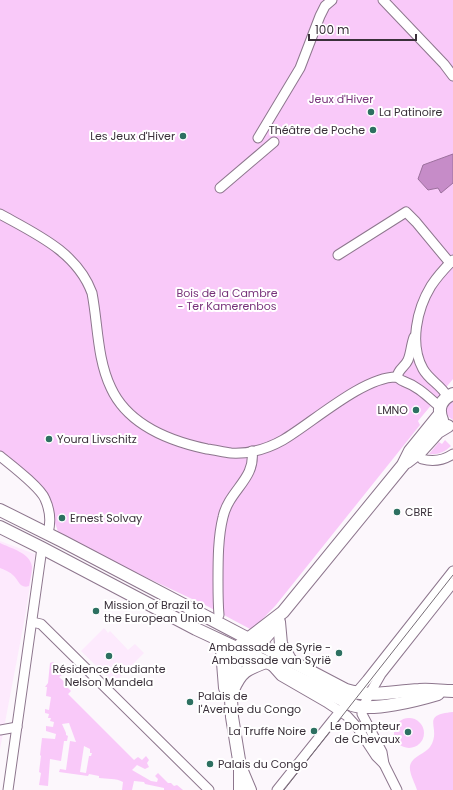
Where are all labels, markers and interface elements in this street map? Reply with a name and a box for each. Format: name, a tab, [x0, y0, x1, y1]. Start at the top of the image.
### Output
scale bar	[309, 16, 416, 42]
text: 100 m	[315, 21, 349, 38]
park label: Jeux d'Hiver	[309, 91, 373, 107]
place label: La Patinoire	[379, 104, 443, 120]
marker: La Patinoire	[366, 107, 376, 117]
place label: Théâtre de Poche	[269, 122, 365, 138]
marker: Théâtre de Poche	[368, 125, 378, 135]
place label: Les Jeux d'Hiver	[90, 128, 175, 144]
marker: Les Jeux d'Hiver	[178, 131, 188, 141]
park label: Bois de la Cambre - Ter Kamerenbos	[176, 285, 278, 314]
place label: LMNO	[377, 402, 408, 418]
marker: LMNO	[411, 405, 421, 415]
place label: Youra Livschitz	[57, 431, 137, 447]
marker: Youra Livschitz	[44, 434, 54, 444]
place label: CBRE	[405, 504, 433, 520]
marker: CBRE	[392, 507, 402, 517]
place label: Ernest Solvay	[70, 510, 143, 526]
marker: Ernest Solvay	[57, 513, 67, 523]
place label: Mission of Brazil to the European Union	[104, 597, 212, 626]
marker: Mission of Brazil to the European Union	[91, 606, 101, 616]
place label: Ambassade de Syrie - Ambassade van Syrië	[209, 639, 331, 668]
marker: Ambassade de Syrie - Ambassade van Syrië	[334, 648, 344, 658]
marker: Résidence étudiante Nelson Mandela	[104, 651, 114, 661]
place label: Résidence étudiante Nelson Mandela	[53, 661, 166, 690]
place label: Palais de l'Avenue du Congo	[198, 688, 301, 717]
marker: Palais de l'Avenue du Congo	[185, 697, 195, 707]
place label: Le Dompteur de Chevaux	[330, 718, 401, 747]
place label: La Truffe Noire	[228, 723, 306, 739]
marker: La Truffe Noire	[309, 726, 319, 736]
marker: Le Dompteur de Chevaux	[403, 727, 413, 737]
place label: Palais du Congo	[218, 756, 308, 772]
marker: Palais du Congo	[205, 759, 215, 769]

